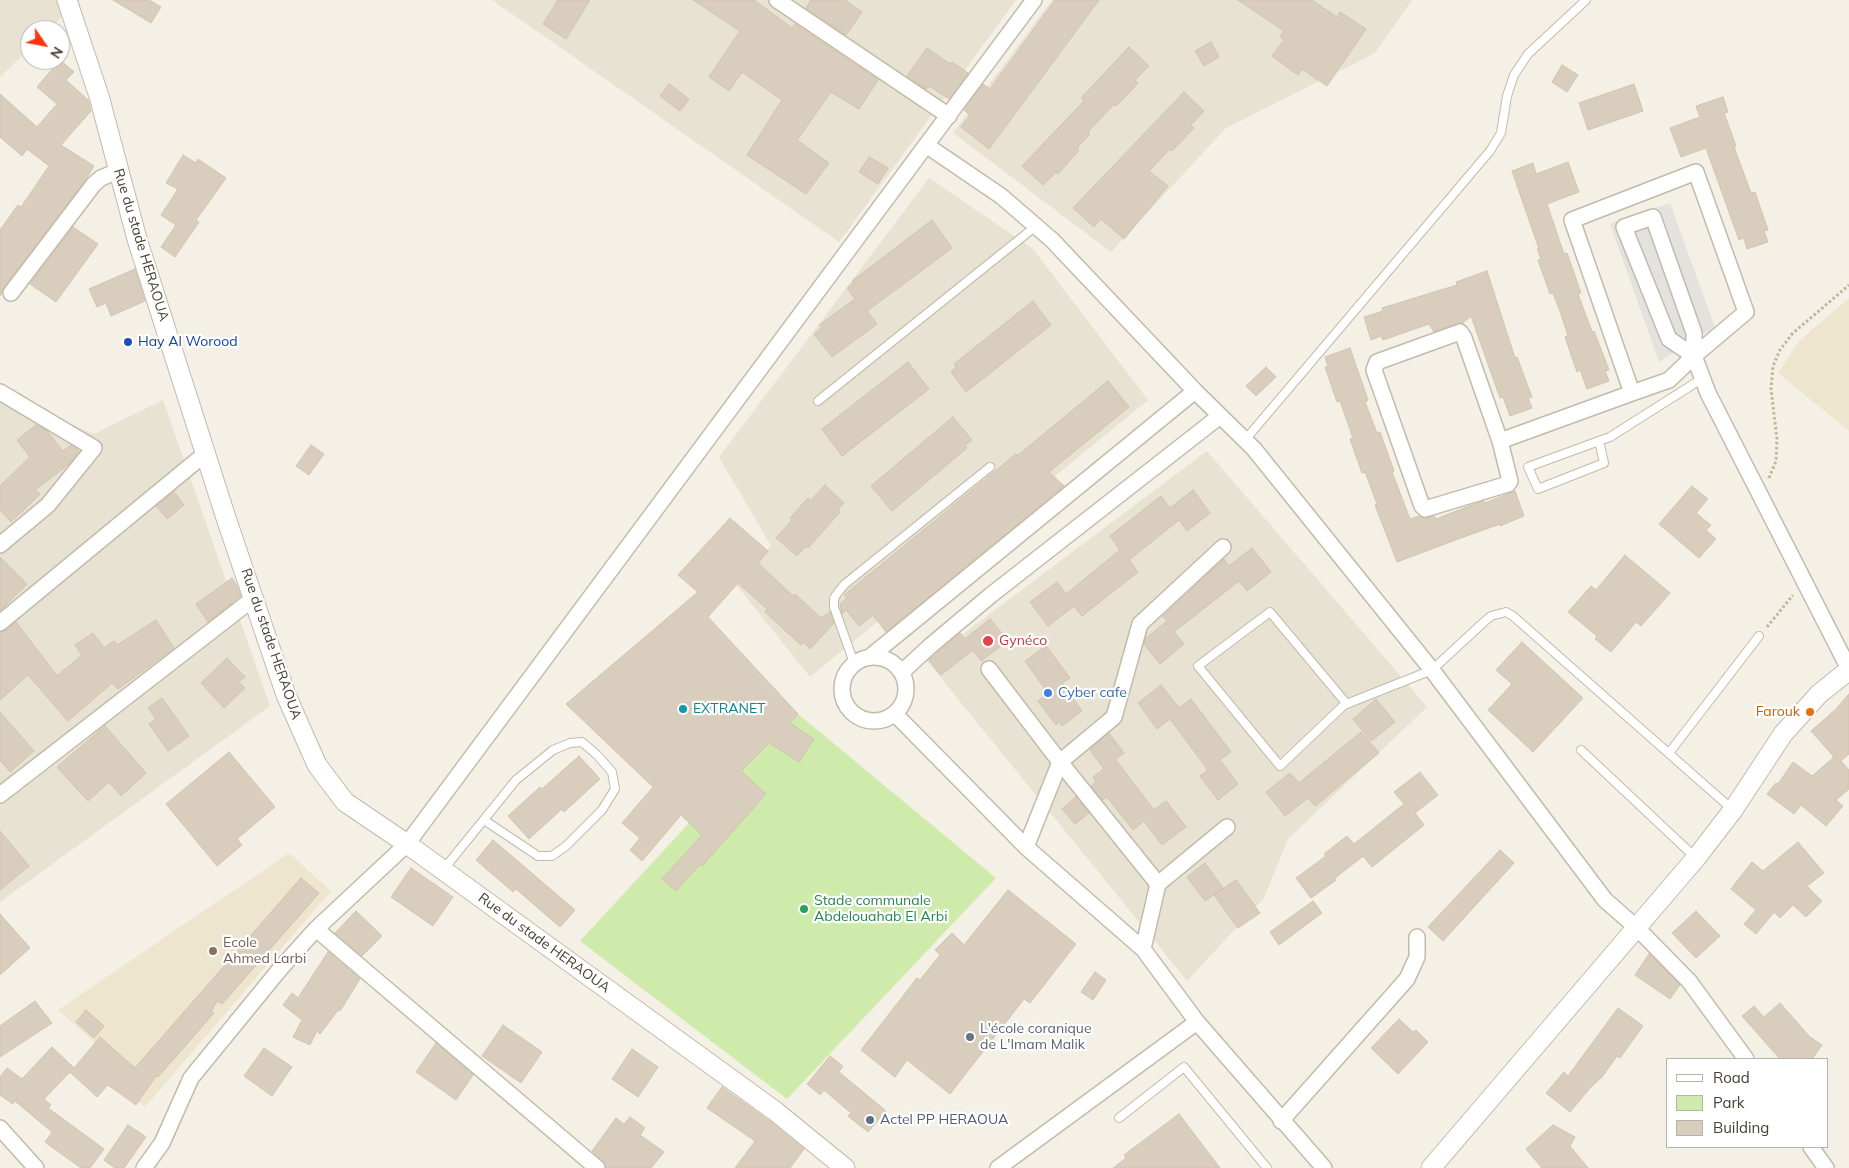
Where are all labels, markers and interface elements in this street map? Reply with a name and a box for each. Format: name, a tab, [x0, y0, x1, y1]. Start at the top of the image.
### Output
north arrow	[20, 20, 70, 70]
text: N	[46, 43, 67, 62]
street label: Rue du stade HERAOUA	[110, 167, 172, 323]
place label: Hay Al Worood	[138, 334, 238, 350]
marker: Hay Al Worood	[122, 336, 134, 348]
street label: Rue du stade HERAOUA	[237, 566, 305, 722]
place label: Gynéco	[999, 633, 1047, 649]
marker: Gynéco	[981, 634, 995, 648]
place label: Cyber cafe	[1058, 685, 1127, 701]
marker: Cyber cafe	[1042, 687, 1054, 699]
place label: EXTRANET	[693, 701, 765, 717]
marker: EXTRANET	[677, 703, 689, 715]
place label: Farouk	[1756, 704, 1800, 720]
marker: Farouk	[1804, 706, 1816, 718]
street label: Rue du stade HERAOUA	[475, 890, 613, 996]
place label: Stade communale Abdelouahab El Arbi	[814, 893, 947, 926]
marker: Stade communale Abdelouahab El Arbi	[798, 903, 810, 915]
place label: Ecole Ahmed Larbi	[223, 935, 306, 968]
marker: Ecole Ahmed Larbi	[207, 945, 219, 957]
place label: L'école coranique de L'Imam Malik	[980, 1021, 1092, 1054]
marker: L'école coranique de L'Imam Malik	[964, 1031, 976, 1043]
legend	[1666, 1058, 1829, 1148]
text: Road	[1713, 1068, 1750, 1087]
text: Park	[1713, 1093, 1745, 1112]
place label: Actel PP HERAOUA	[880, 1112, 1008, 1128]
marker: Actel PP HERAOUA	[864, 1114, 876, 1126]
text: Building	[1713, 1118, 1769, 1137]

